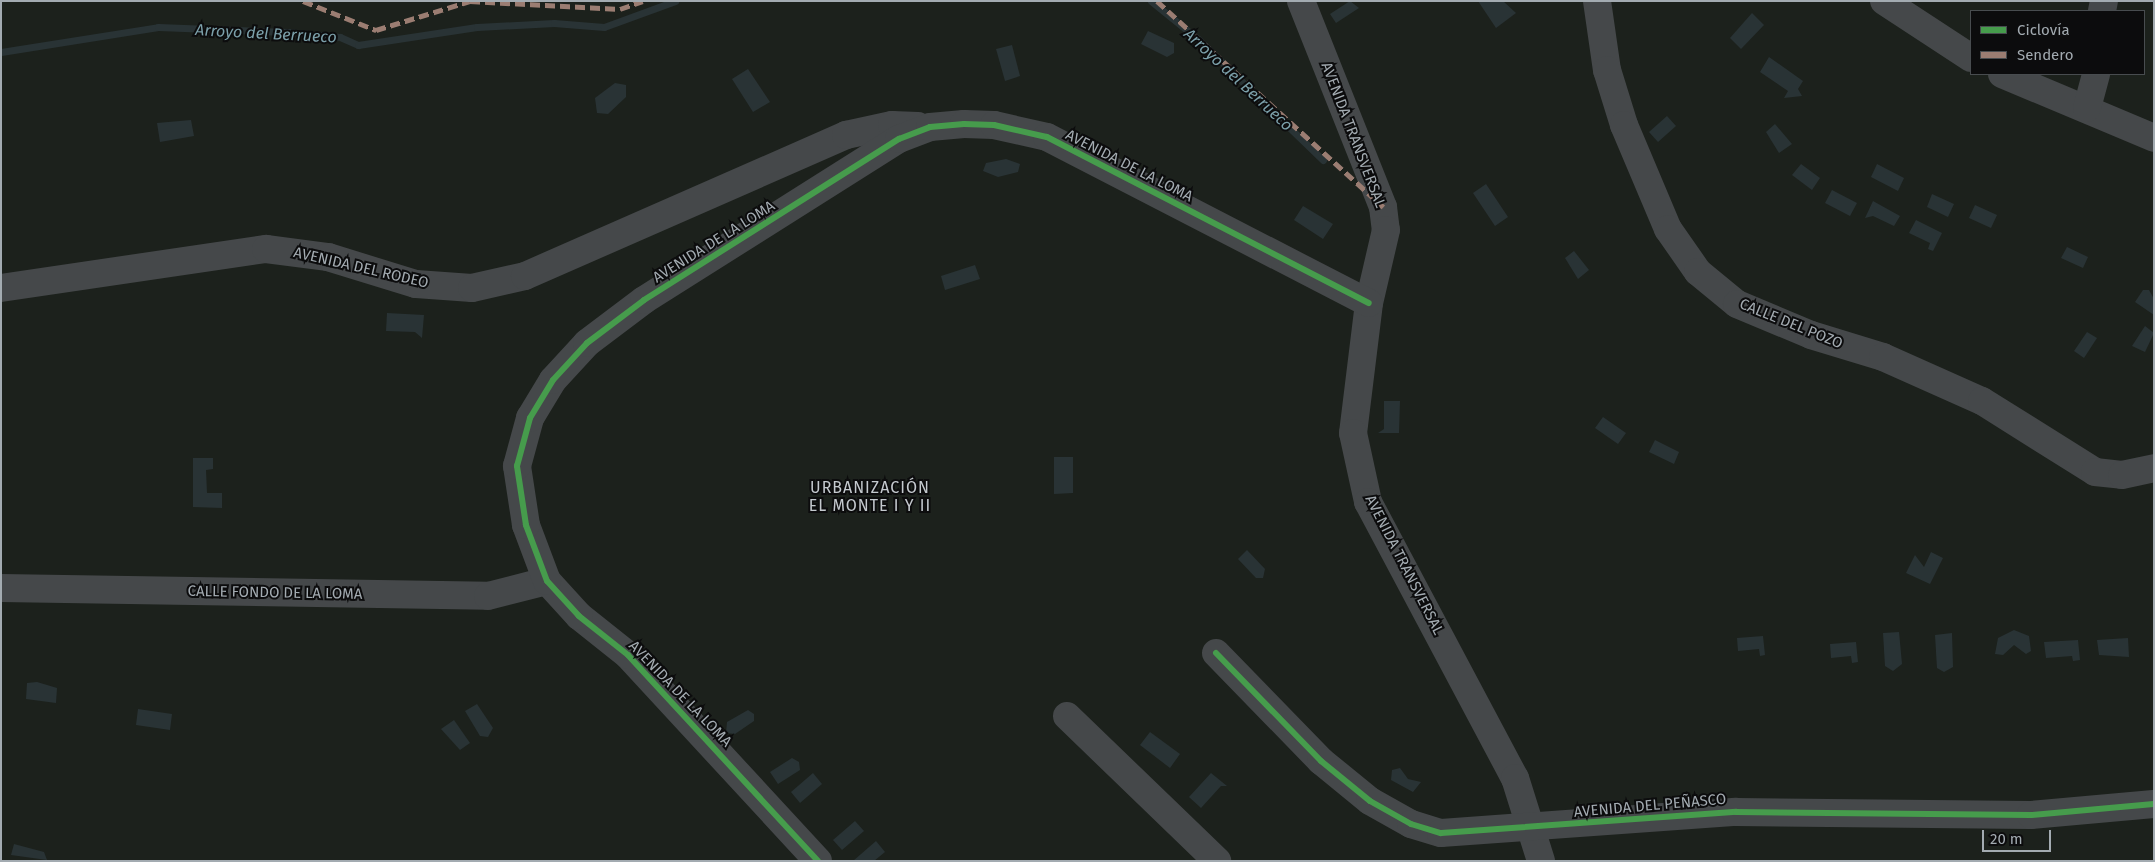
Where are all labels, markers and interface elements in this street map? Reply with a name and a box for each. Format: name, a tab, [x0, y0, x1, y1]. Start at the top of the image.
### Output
legend	[1970, 10, 2145, 75]
water label: Arroyo del Berrueco	[195, 21, 337, 47]
text: Ciclovía	[2017, 21, 2070, 39]
water label: Arroyo del Berrueco	[1180, 25, 1296, 135]
text: Sendero	[2017, 46, 2073, 64]
street label: AVENIDA TRANSVERSAL	[1317, 60, 1389, 210]
street label: AVENIDA DE LA LOMA	[1062, 126, 1196, 206]
street label: AVENIDA DE LA LOMA	[650, 197, 778, 287]
street label: AVENIDA DEL RODEO	[292, 244, 430, 292]
street label: CALLE DEL POZO	[1737, 295, 1845, 353]
district label: URBANIZACIÓN EL MONTE I Y II	[807, 478, 933, 516]
street label: AVENIDA TRANSVERSAL	[1361, 492, 1447, 638]
street label: CALLE FONDO DE LA LOMA	[187, 582, 363, 604]
street label: AVENIDA DE LA LOMA	[625, 637, 735, 751]
street label: AVENIDA DEL PEÑASCO	[1573, 790, 1727, 822]
scale bar	[1985, 820, 2054, 852]
text: 20 m	[1990, 830, 2023, 848]

